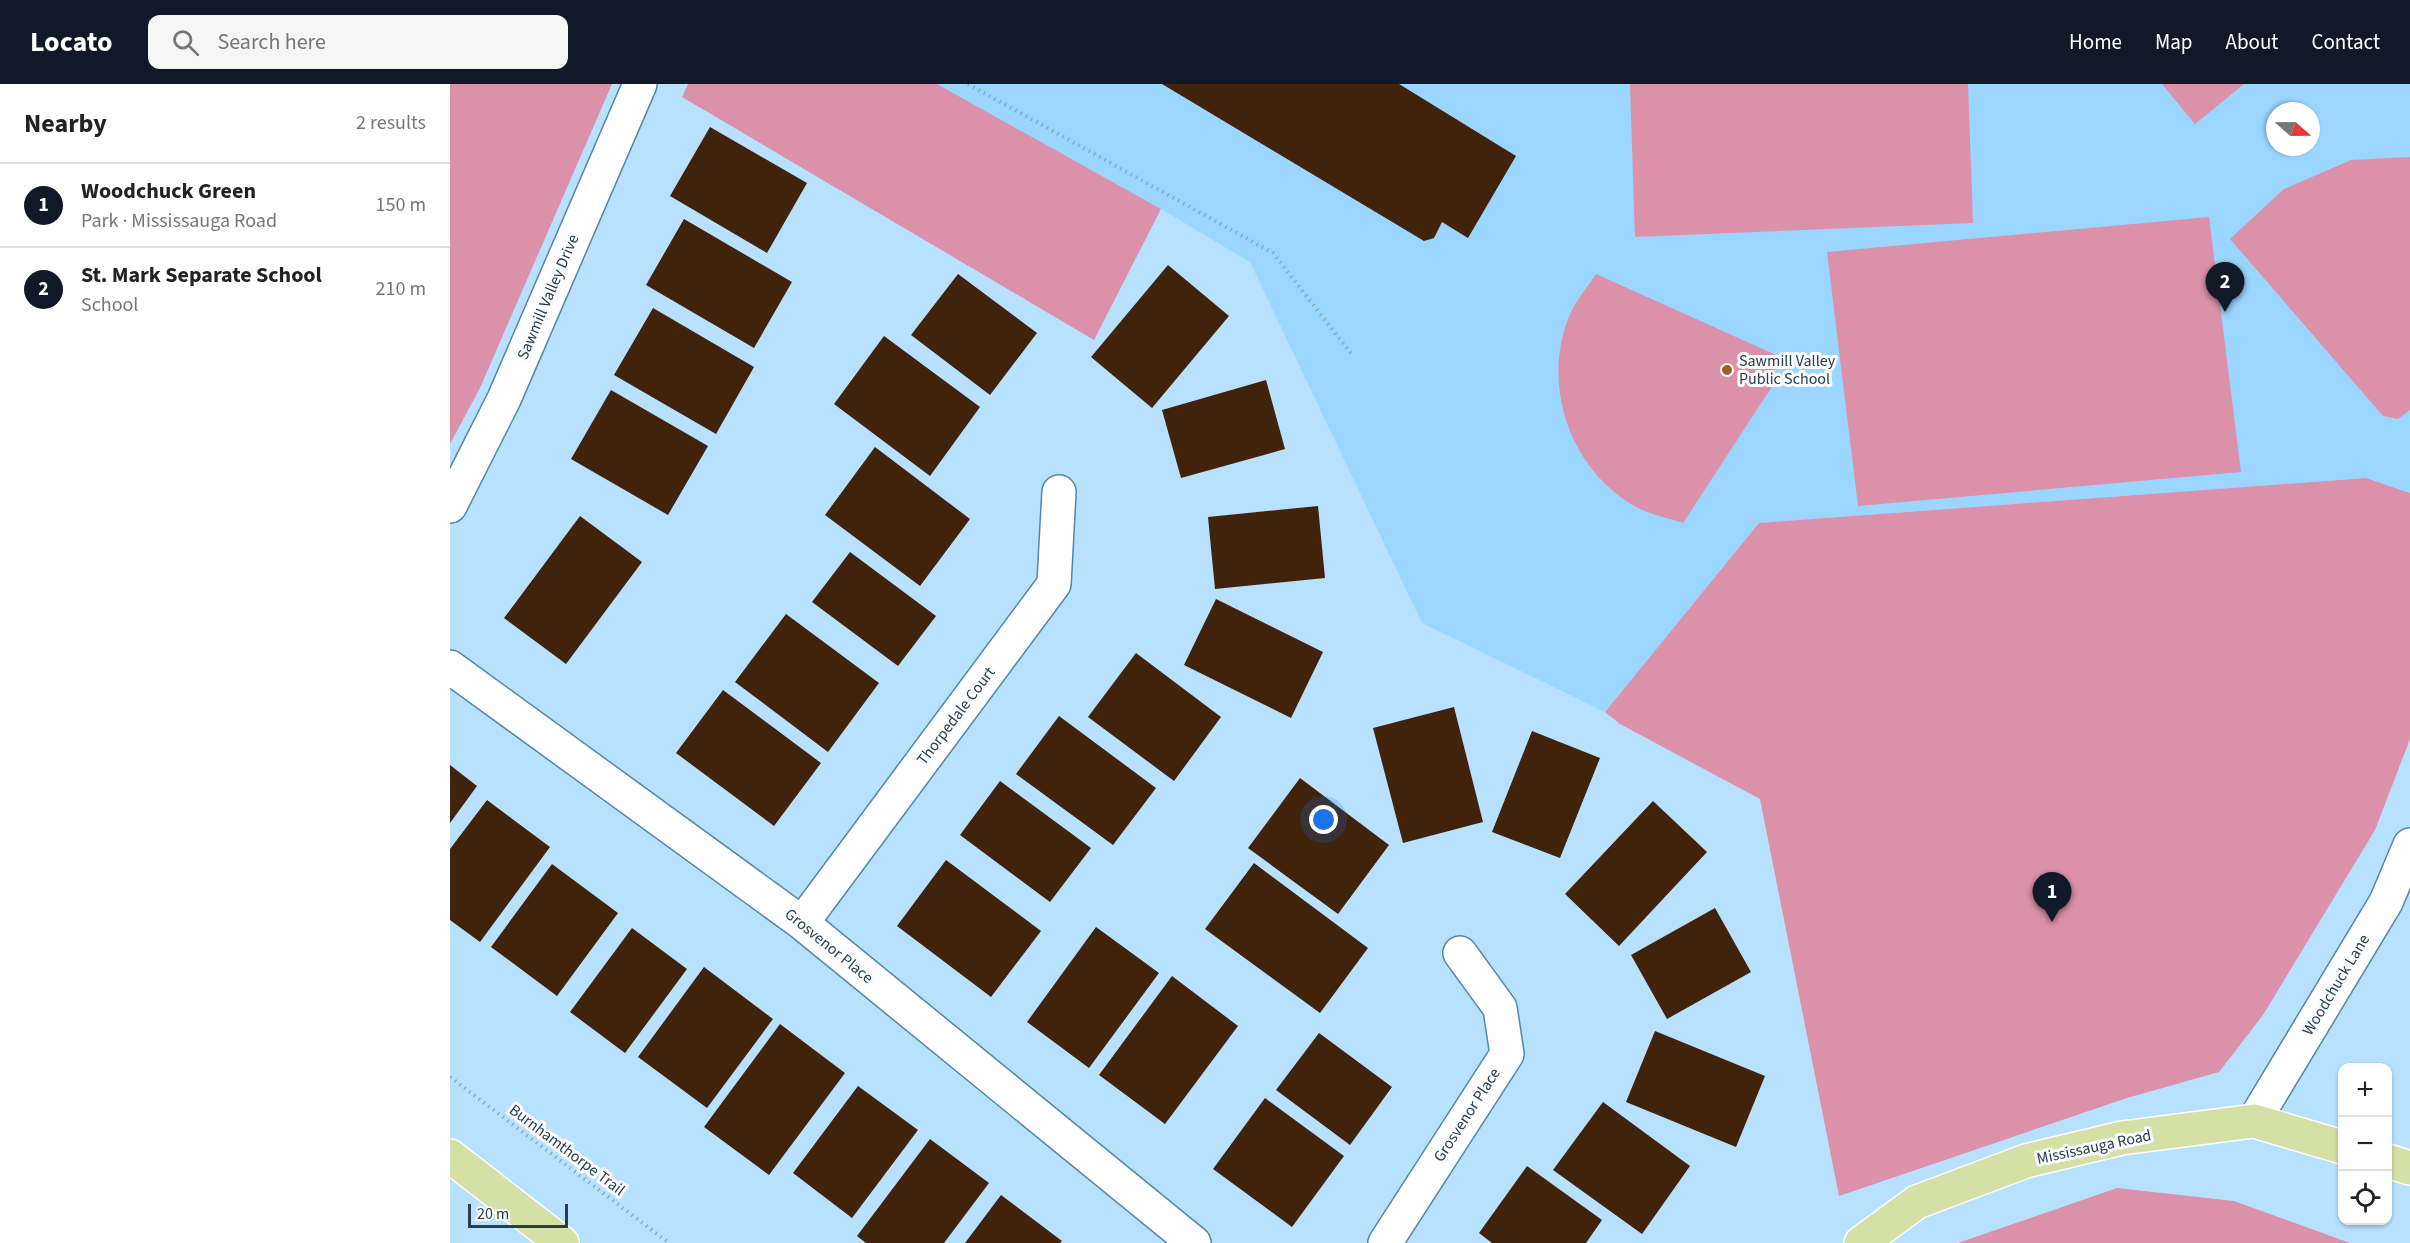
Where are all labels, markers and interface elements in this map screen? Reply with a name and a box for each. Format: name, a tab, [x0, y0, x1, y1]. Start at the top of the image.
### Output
search box	[148, 15, 568, 69]
text: Locato	[30, 22, 112, 62]
icon: search	[169, 26, 202, 59]
text: Search here	[217, 26, 326, 58]
text: Home	[2069, 27, 2122, 57]
text: Map	[2155, 27, 2193, 57]
text: About	[2226, 27, 2278, 57]
text: Contact	[2311, 27, 2380, 57]
north arrow	[2266, 102, 2320, 156]
text: Nearby	[24, 105, 107, 142]
text: 2 results	[356, 109, 426, 137]
text: Woodchuck Green	[81, 175, 256, 207]
text: 1	[38, 191, 49, 219]
text: 150 m	[376, 191, 426, 219]
text: Park · Mississauga Road	[81, 207, 277, 235]
street label: Sawmill Valley Drive	[512, 231, 584, 363]
text: St. Mark Separate School	[81, 259, 322, 291]
pin: 2	[2206, 262, 2244, 312]
text: 2	[38, 275, 49, 303]
text: 210 m	[376, 275, 426, 303]
text: School	[81, 291, 138, 319]
place label: Sawmill Valley Public School	[1739, 350, 1836, 390]
marker: Sawmill Valley Public School	[1720, 363, 1734, 377]
street label: Thorpedale Court	[912, 662, 1001, 770]
your location	[1309, 805, 1338, 834]
pin: 1	[2032, 872, 2072, 922]
street label: Grosvenor Place	[780, 903, 878, 989]
street label: Woodchuck Lane	[2297, 930, 2375, 1040]
map controls	[2338, 1063, 2392, 1225]
button: +	[2338, 1063, 2392, 1117]
street label: Grosvenor Place	[1428, 1064, 1506, 1166]
street label: Burnhamthorpe Trail	[505, 1099, 629, 1201]
button: −	[2338, 1117, 2392, 1171]
street label: Mississauga Road	[2035, 1124, 2153, 1170]
button: locate	[2338, 1171, 2392, 1225]
scale bar	[468, 1201, 568, 1228]
text: 20 m	[477, 1203, 509, 1225]

